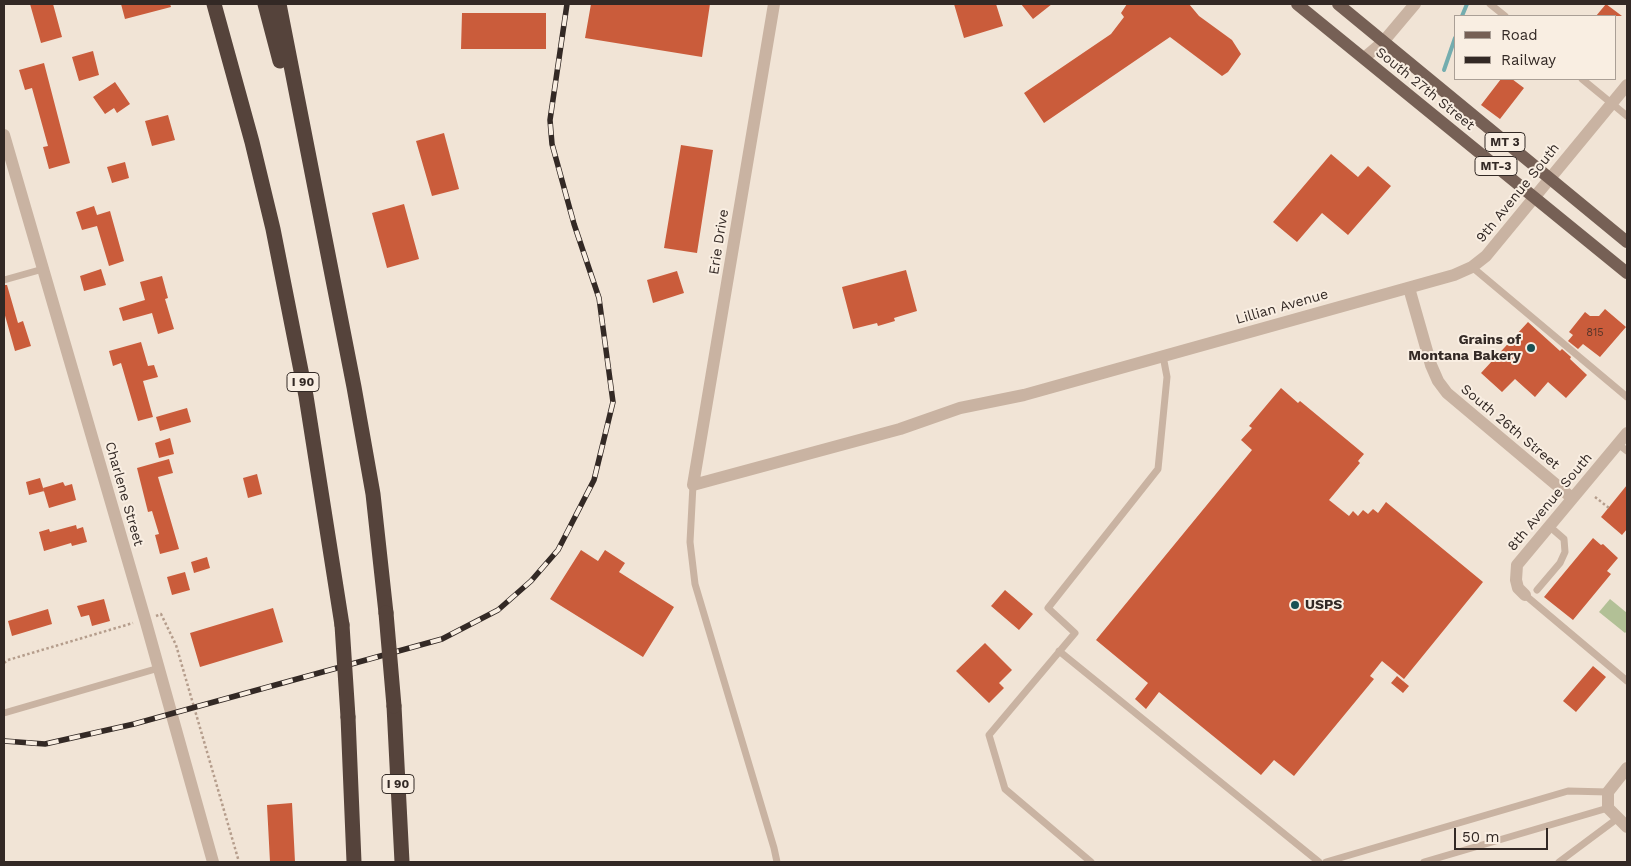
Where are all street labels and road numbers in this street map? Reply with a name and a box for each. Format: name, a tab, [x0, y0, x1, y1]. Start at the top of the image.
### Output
street label: South 27th Street	[1372, 44, 1478, 134]
road number: MT 3	[1485, 132, 1525, 152]
street label: 9th Avenue South	[1473, 140, 1563, 246]
road number: MT-3	[1475, 157, 1517, 176]
street label: Erie Drive	[706, 208, 732, 276]
street label: Lillian Avenue	[1234, 286, 1330, 328]
road number: I 90	[287, 372, 319, 392]
street label: South 26th Street	[1457, 381, 1563, 473]
street label: Charlene Street	[101, 440, 147, 548]
street label: 8th Avenue South	[1504, 450, 1596, 554]
road number: I 90	[382, 774, 414, 794]

